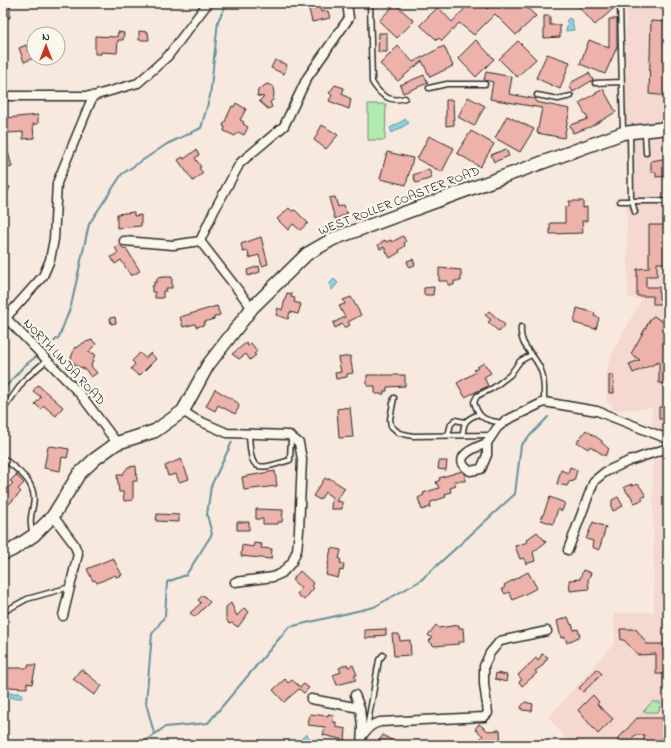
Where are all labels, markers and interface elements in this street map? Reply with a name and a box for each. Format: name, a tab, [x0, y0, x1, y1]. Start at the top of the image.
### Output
north arrow	[26, 26, 66, 66]
text: N	[42, 29, 50, 45]
street label: WEST ROLLER COASTER ROAD	[315, 161, 483, 241]
street label: NORTH LINDA ROAD	[19, 314, 109, 410]

